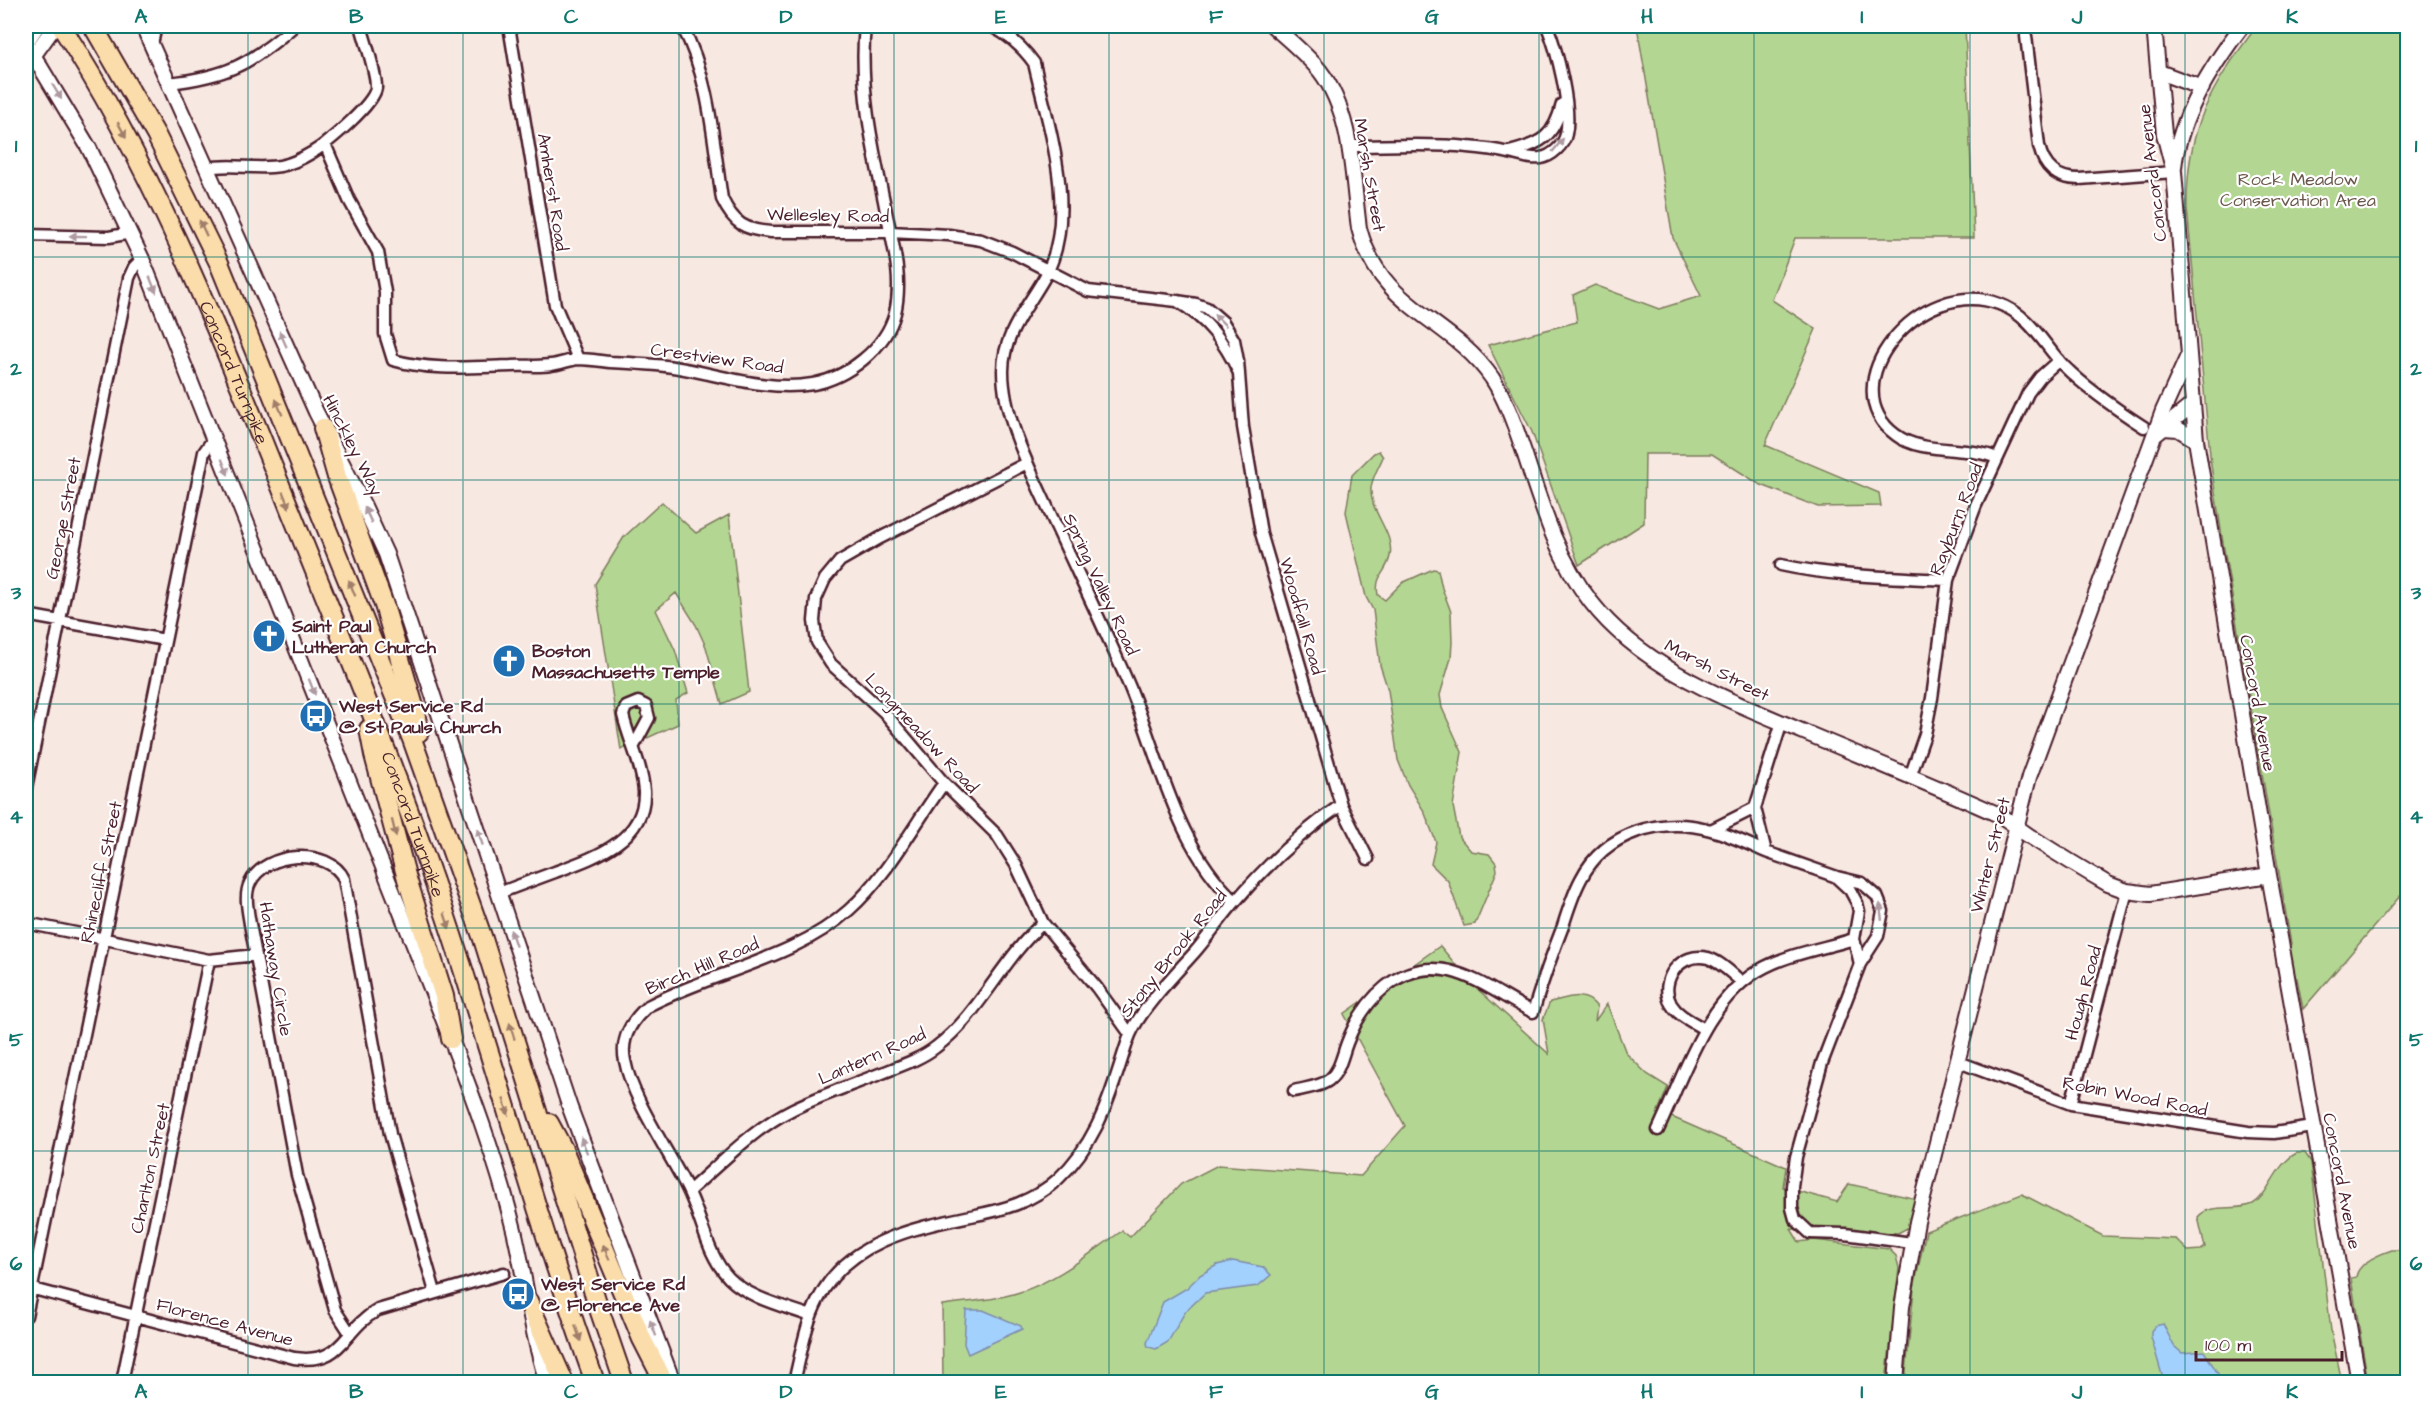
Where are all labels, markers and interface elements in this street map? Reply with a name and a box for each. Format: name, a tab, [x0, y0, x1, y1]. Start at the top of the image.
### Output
text: A	[135, 3, 148, 31]
text: B	[349, 3, 364, 31]
text: C	[564, 3, 579, 31]
text: D	[780, 3, 793, 31]
text: E	[995, 3, 1007, 31]
text: F	[1209, 3, 1224, 31]
text: G	[1425, 3, 1439, 31]
text: H	[1641, 3, 1653, 31]
text: I	[1860, 3, 1864, 31]
text: J	[2071, 3, 2083, 31]
text: K	[2286, 3, 2299, 31]
one-way arrow	[51, 84, 62, 101]
street label: Concord Avenue	[2132, 103, 2173, 243]
street label: Marsh Street	[1347, 116, 1392, 234]
one-way arrow	[117, 122, 127, 139]
street label: Amherst Road	[531, 131, 574, 253]
text: 1	[15, 132, 18, 160]
text: 1	[2415, 132, 2418, 160]
one-way arrow	[1552, 137, 1565, 153]
park label: Rock Meadow Conservation Area	[2220, 167, 2376, 213]
street label: Wellesley Road	[767, 202, 889, 230]
one-way arrow	[198, 219, 207, 236]
one-way arrow	[69, 231, 88, 241]
one-way arrow	[148, 277, 158, 295]
street label: Concord Turnpike	[193, 297, 275, 448]
one-way arrow	[1213, 312, 1227, 327]
one-way arrow	[278, 330, 288, 348]
street label: Crestview Road	[649, 337, 785, 380]
text: 2	[9, 355, 22, 383]
text: 2	[2409, 355, 2422, 383]
street label: Hinckley Way	[315, 390, 389, 501]
one-way arrow	[274, 398, 284, 416]
street label: George Street	[39, 454, 89, 582]
one-way arrow	[220, 458, 230, 476]
street label: Rayburn Road	[1924, 459, 1990, 579]
one-way arrow	[281, 492, 291, 510]
one-way arrow	[364, 506, 373, 523]
street label: Spring Valley Road	[1056, 509, 1144, 660]
street label: Woodfall Road	[1273, 555, 1330, 677]
text: 3	[10, 579, 22, 607]
one-way arrow	[347, 579, 357, 597]
text: 3	[2410, 579, 2422, 607]
place label: Saint Paul Lutheran Church	[291, 614, 437, 660]
church icon: Saint Paul Lutheran Church	[251, 618, 287, 654]
street label: Marsh Street	[1660, 633, 1774, 708]
street label: Concord Avenue	[2233, 633, 2282, 774]
place label: Boston Massachusetts Temple	[532, 639, 720, 685]
church icon: Boston Massachusetts Temple	[491, 643, 527, 679]
street label: Longmeadow Road	[858, 668, 984, 800]
one-way arrow	[308, 678, 317, 696]
place label: West Service Rd @ St Pauls Church	[338, 694, 502, 740]
bus stop icon: West Service Rd @ St Pauls Church	[298, 698, 334, 734]
street label: Concord Turnpike	[375, 748, 451, 901]
street label: Winter Street	[1964, 794, 2017, 916]
street label: Rhinecliff Street	[74, 798, 129, 945]
text: 4	[9, 803, 23, 831]
text: 4	[2409, 803, 2423, 831]
one-way arrow	[390, 819, 399, 837]
one-way arrow	[475, 828, 485, 846]
street label: Stony Brook Road	[1114, 884, 1233, 1023]
street label: Hathaway Circle	[252, 900, 298, 1038]
one-way arrow	[1876, 902, 1886, 921]
one-way arrow	[443, 912, 453, 930]
one-way arrow	[508, 929, 518, 947]
street label: Birch Hill Road	[642, 931, 763, 1002]
street label: Hough Road	[2059, 943, 2109, 1043]
one-way arrow	[507, 1022, 516, 1040]
street label: Lantern Road	[815, 1022, 930, 1091]
text: 5	[9, 1026, 24, 1054]
text: 5	[2409, 1026, 2424, 1054]
street label: Robin Wood Road	[2060, 1070, 2209, 1123]
one-way arrow	[502, 1098, 511, 1116]
street label: Charlton Street	[124, 1100, 177, 1236]
street label: Concord Avenue	[2316, 1111, 2367, 1252]
one-way arrow	[578, 1136, 588, 1154]
one-way arrow	[601, 1243, 611, 1261]
text: 6	[10, 1250, 23, 1278]
text: 6	[2410, 1250, 2423, 1278]
place label: West Service Rd @ Florence Ave	[540, 1272, 686, 1318]
bus stop icon: West Service Rd @ Florence Ave	[500, 1276, 536, 1312]
street label: Florence Avenue	[154, 1292, 296, 1353]
one-way arrow	[647, 1319, 657, 1337]
one-way arrow	[573, 1324, 583, 1342]
scale bar	[2196, 1324, 2342, 1362]
text: 100 m	[2205, 1333, 2251, 1358]
text: A	[135, 1378, 148, 1406]
text: B	[349, 1378, 364, 1406]
text: C	[564, 1378, 579, 1406]
text: D	[780, 1378, 793, 1406]
text: E	[995, 1378, 1007, 1406]
text: F	[1209, 1378, 1224, 1406]
text: G	[1425, 1378, 1439, 1406]
text: H	[1641, 1378, 1653, 1406]
text: I	[1860, 1378, 1864, 1406]
text: J	[2071, 1378, 2083, 1406]
text: K	[2286, 1378, 2299, 1406]

